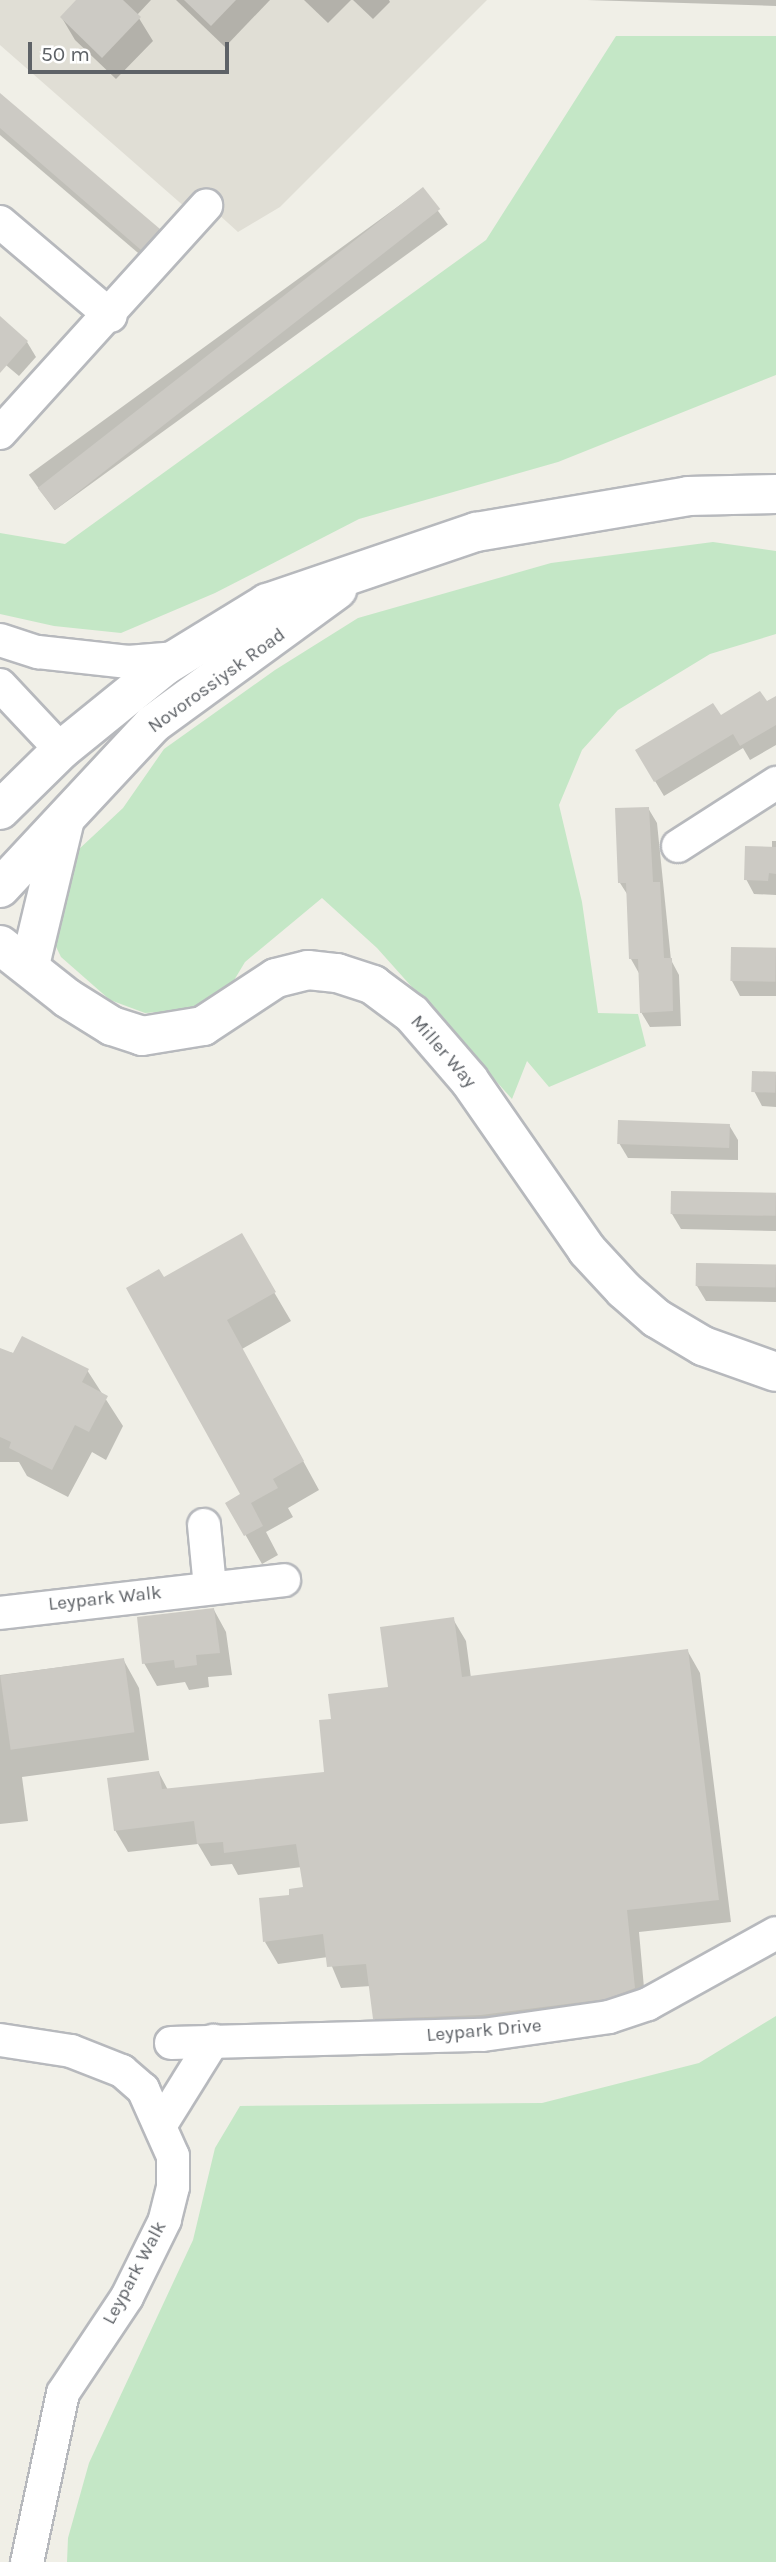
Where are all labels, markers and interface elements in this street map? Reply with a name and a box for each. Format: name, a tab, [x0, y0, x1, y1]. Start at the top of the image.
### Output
scale bar	[32, 28, 233, 72]
text: 50 m	[41, 42, 90, 66]
street label: Novorossiysk Road	[144, 624, 290, 738]
street label: Miller Way	[405, 1011, 481, 1093]
street label: Leypark Walk	[47, 1582, 163, 1616]
street label: Leypark Drive	[425, 2015, 543, 2047]
street label: Leypark Walk	[98, 2217, 172, 2329]

